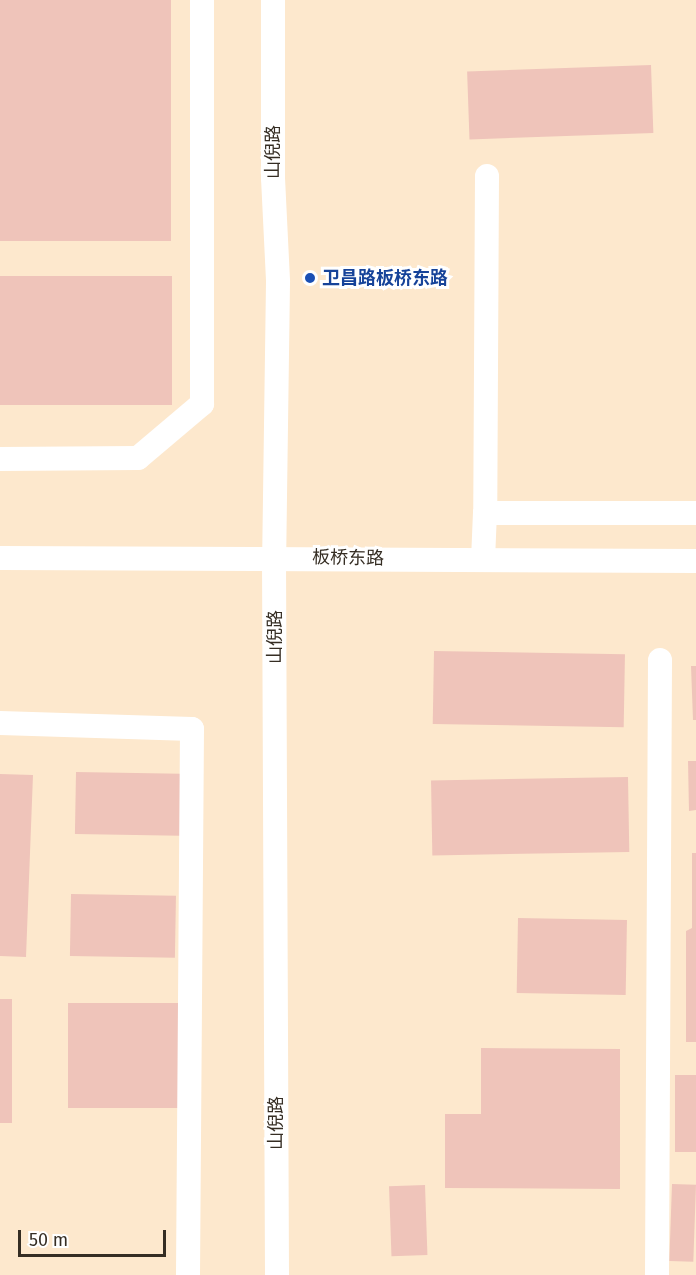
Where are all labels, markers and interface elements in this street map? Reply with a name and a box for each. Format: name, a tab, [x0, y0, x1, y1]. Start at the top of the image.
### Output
street label: 山倪路	[262, 125, 284, 179]
place label: 卫昌路板桥东路	[322, 267, 448, 289]
marker: 卫昌路板桥东路	[303, 271, 317, 285]
street label: 板桥东路	[312, 547, 384, 569]
street label: 山倪路	[264, 610, 286, 664]
street label: 山倪路	[265, 1096, 287, 1150]
scale bar	[21, 1218, 170, 1256]
text: 50 m	[29, 1229, 68, 1251]

